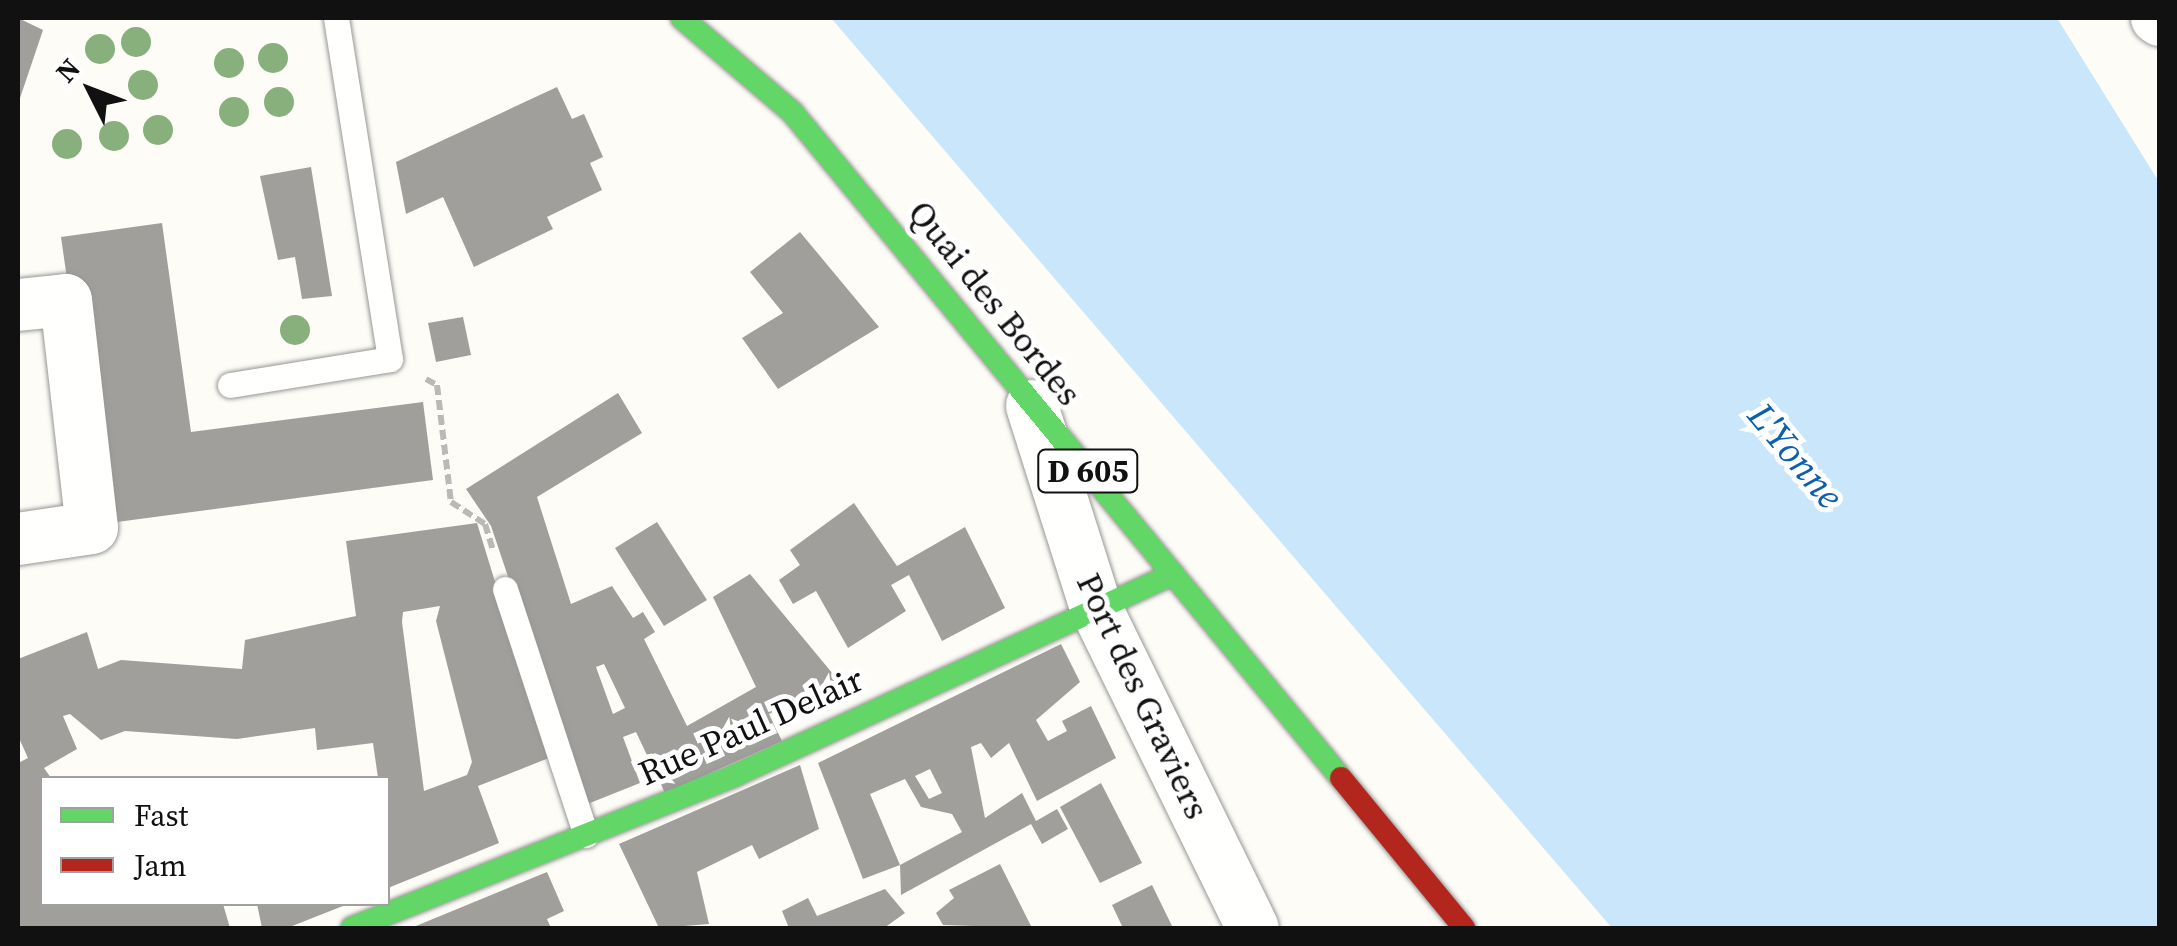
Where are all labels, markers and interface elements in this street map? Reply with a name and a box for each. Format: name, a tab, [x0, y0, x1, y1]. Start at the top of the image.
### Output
north arrow	[40, 40, 140, 140]
text: N	[47, 50, 89, 90]
street label: Quai des Bordes	[900, 192, 1090, 414]
water label: L'Yonne	[1738, 394, 1852, 518]
road number: D 605	[1036, 444, 1140, 498]
street label: Port des Graviers	[1068, 567, 1218, 825]
street label: Rue Paul Delair	[632, 658, 870, 794]
legend	[40, 776, 390, 906]
text: Fast	[134, 795, 188, 836]
text: Jam	[134, 845, 187, 886]

